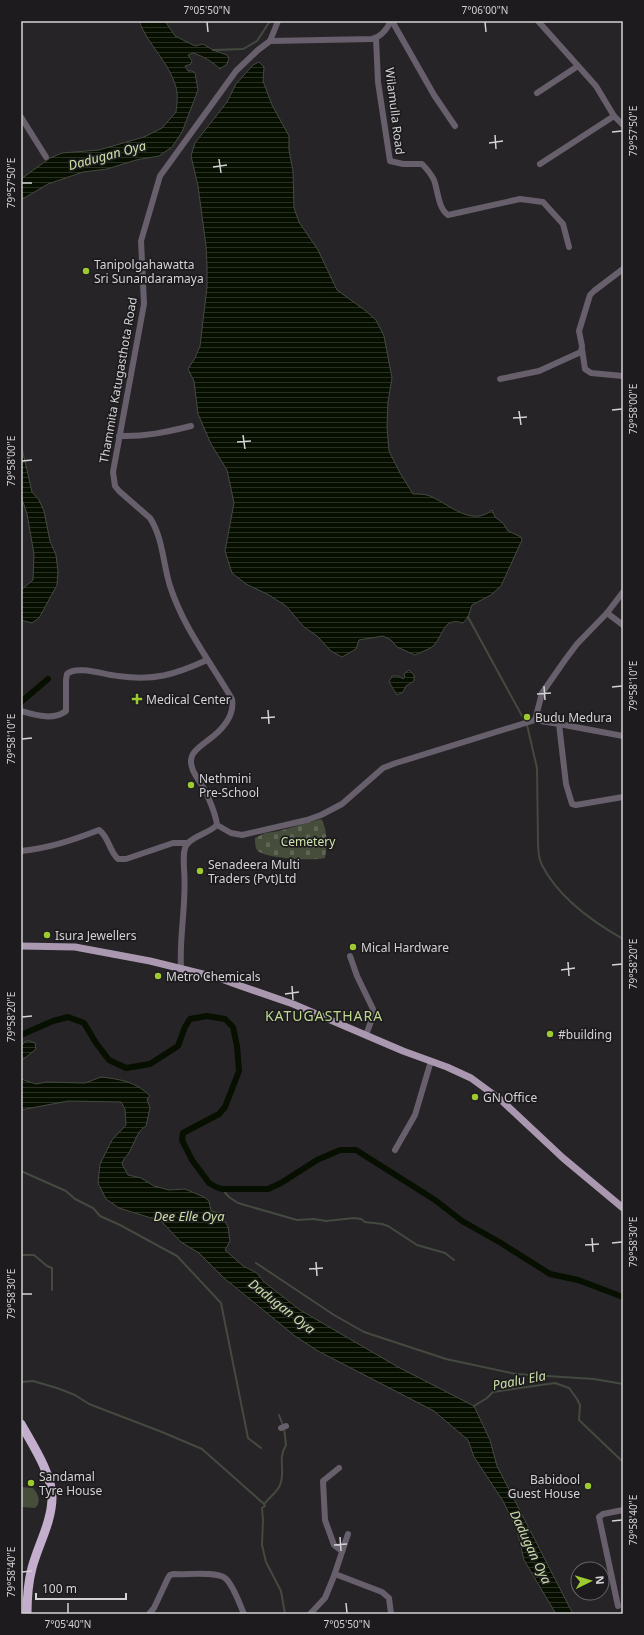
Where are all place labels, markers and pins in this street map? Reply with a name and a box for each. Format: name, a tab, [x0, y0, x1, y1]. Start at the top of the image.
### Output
place label: Tanipolgahawatta Sri Sunandaramaya	[94, 256, 204, 287]
marker: Tanipolgahawatta Sri Sunandaramaya	[81, 266, 91, 276]
place label: Medical Center	[146, 691, 231, 708]
marker: Medical Center	[131, 693, 143, 705]
place label: Budu Medura	[535, 709, 612, 726]
marker: Budu Medura	[522, 712, 532, 722]
place label: Nethmini Pre-School	[199, 770, 259, 801]
marker: Nethmini Pre-School	[186, 780, 196, 790]
place label: Senadeera Multi Traders (Pvt)Ltd	[208, 856, 300, 887]
marker: Senadeera Multi Traders (Pvt)Ltd	[195, 866, 205, 876]
place label: Isura Jewellers	[55, 927, 137, 944]
marker: Isura Jewellers	[42, 930, 52, 940]
place label: Mical Hardware	[361, 939, 449, 956]
marker: Mical Hardware	[348, 942, 358, 952]
place label: Metro Chemicals	[166, 968, 261, 985]
marker: Metro Chemicals	[153, 971, 163, 981]
place label: #building	[558, 1026, 612, 1043]
marker: #building	[545, 1029, 555, 1039]
place label: GN Office	[483, 1089, 537, 1106]
marker: GN Office	[470, 1092, 480, 1102]
place label: Sandamal Tyre House	[39, 1468, 102, 1499]
place label: Babidool Guest House	[508, 1471, 580, 1502]
marker: Sandamal Tyre House	[26, 1478, 36, 1488]
marker: Babidool Guest House	[583, 1481, 593, 1491]

